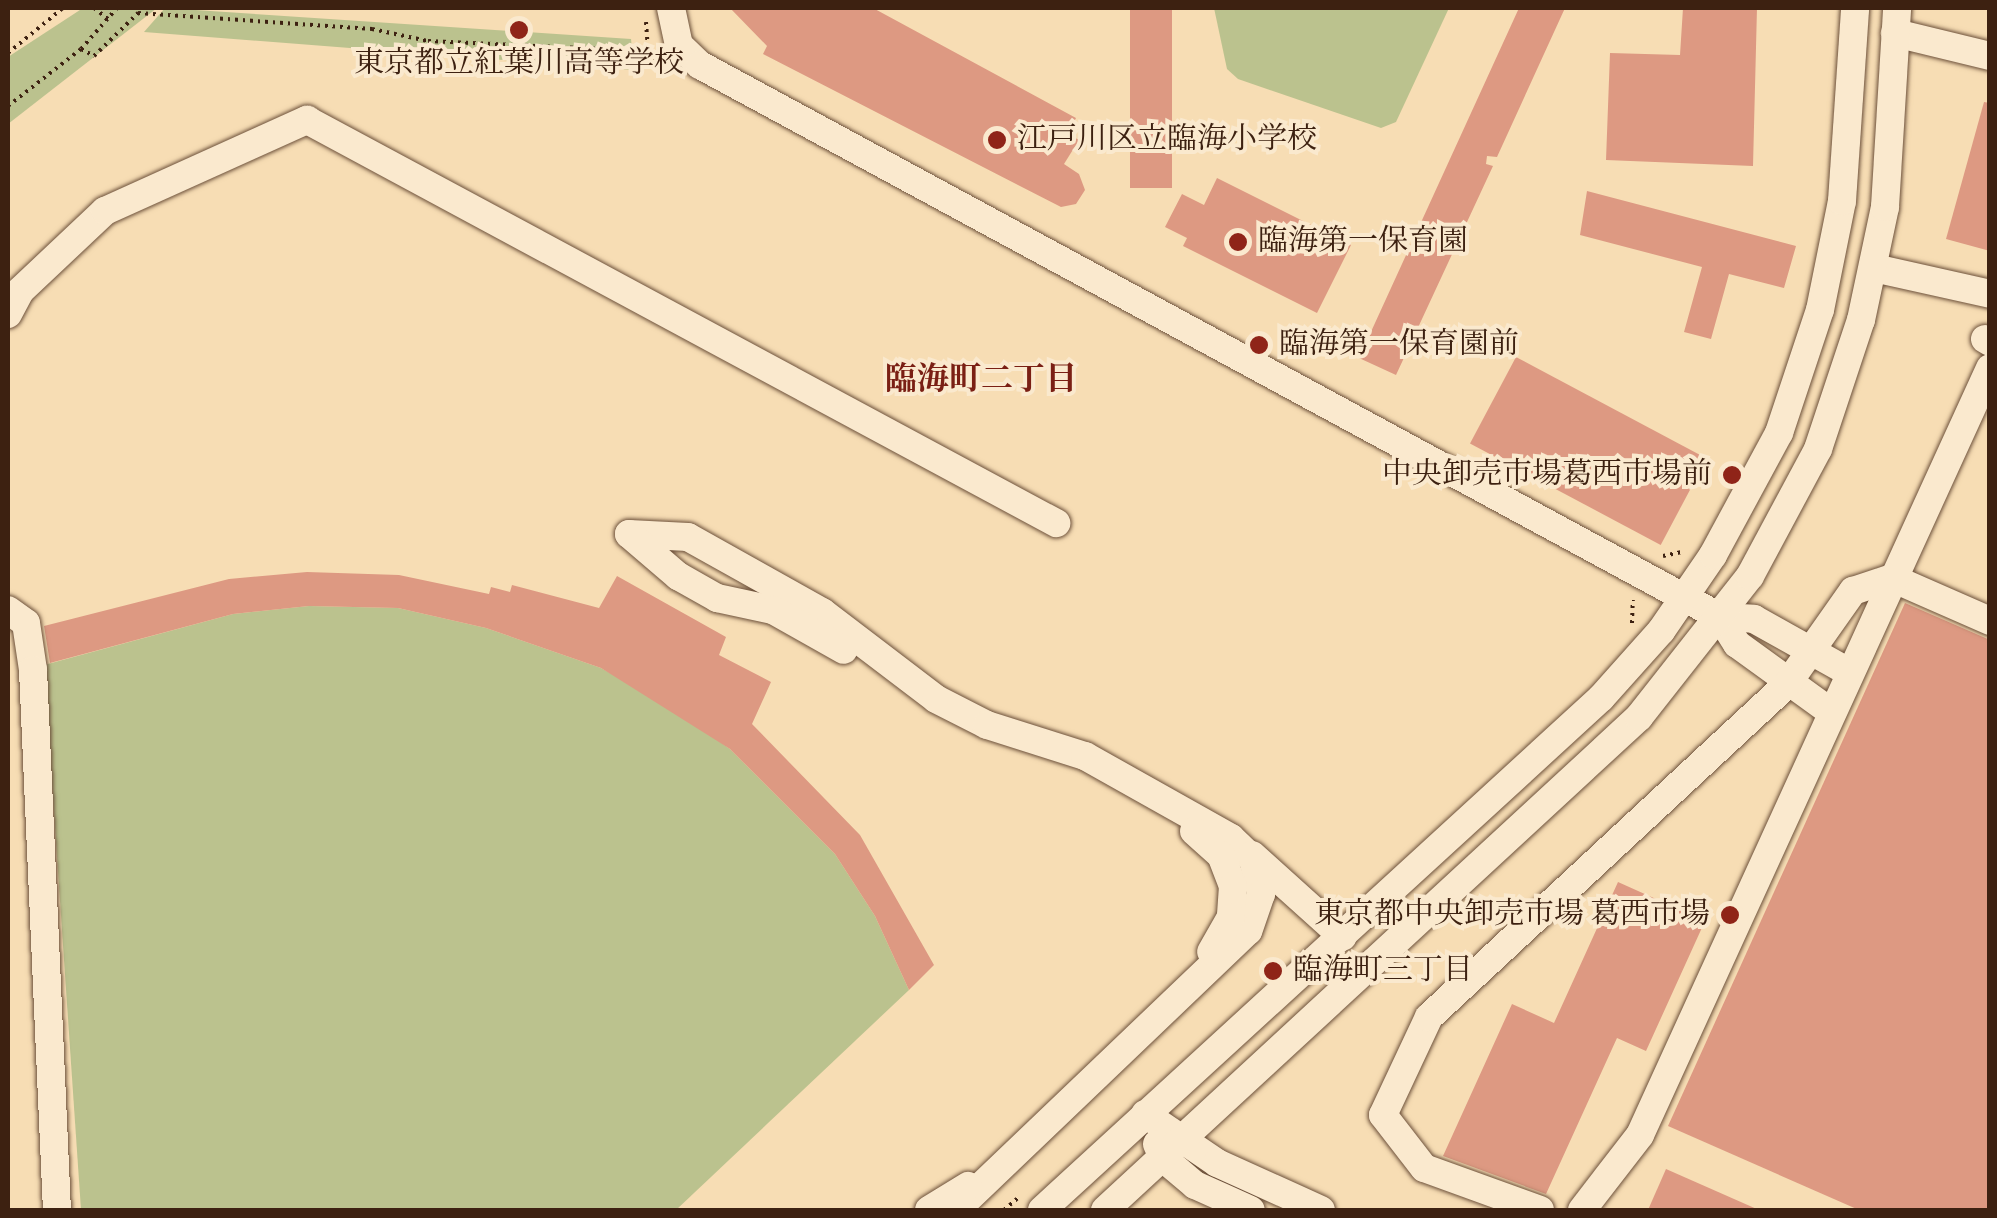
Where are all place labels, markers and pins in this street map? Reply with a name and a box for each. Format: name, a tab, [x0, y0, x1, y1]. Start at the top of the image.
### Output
marker: 東京都立紅葉川高等学校	[508, 19, 530, 41]
place label: 東京都立紅葉川高等学校	[354, 46, 684, 82]
place label: 江戸川区立臨海小学校	[1017, 122, 1317, 158]
marker: 江戸川区立臨海小学校	[986, 129, 1008, 151]
place label: 臨海第一保育園	[1258, 224, 1468, 260]
marker: 臨海第一保育園	[1227, 231, 1249, 253]
place label: 臨海第一保育園前	[1279, 327, 1519, 363]
marker: 臨海第一保育園前	[1248, 334, 1270, 356]
place label: 中央卸売市場葛西市場前	[1382, 457, 1712, 493]
marker: 中央卸売市場葛西市場前	[1721, 464, 1743, 486]
place label: 東京都中央卸売市場 葛西市場	[1314, 897, 1710, 933]
marker: 東京都中央卸売市場 葛西市場	[1719, 904, 1741, 926]
place label: 臨海町三丁目	[1293, 953, 1473, 989]
marker: 臨海町三丁目	[1262, 960, 1284, 982]

